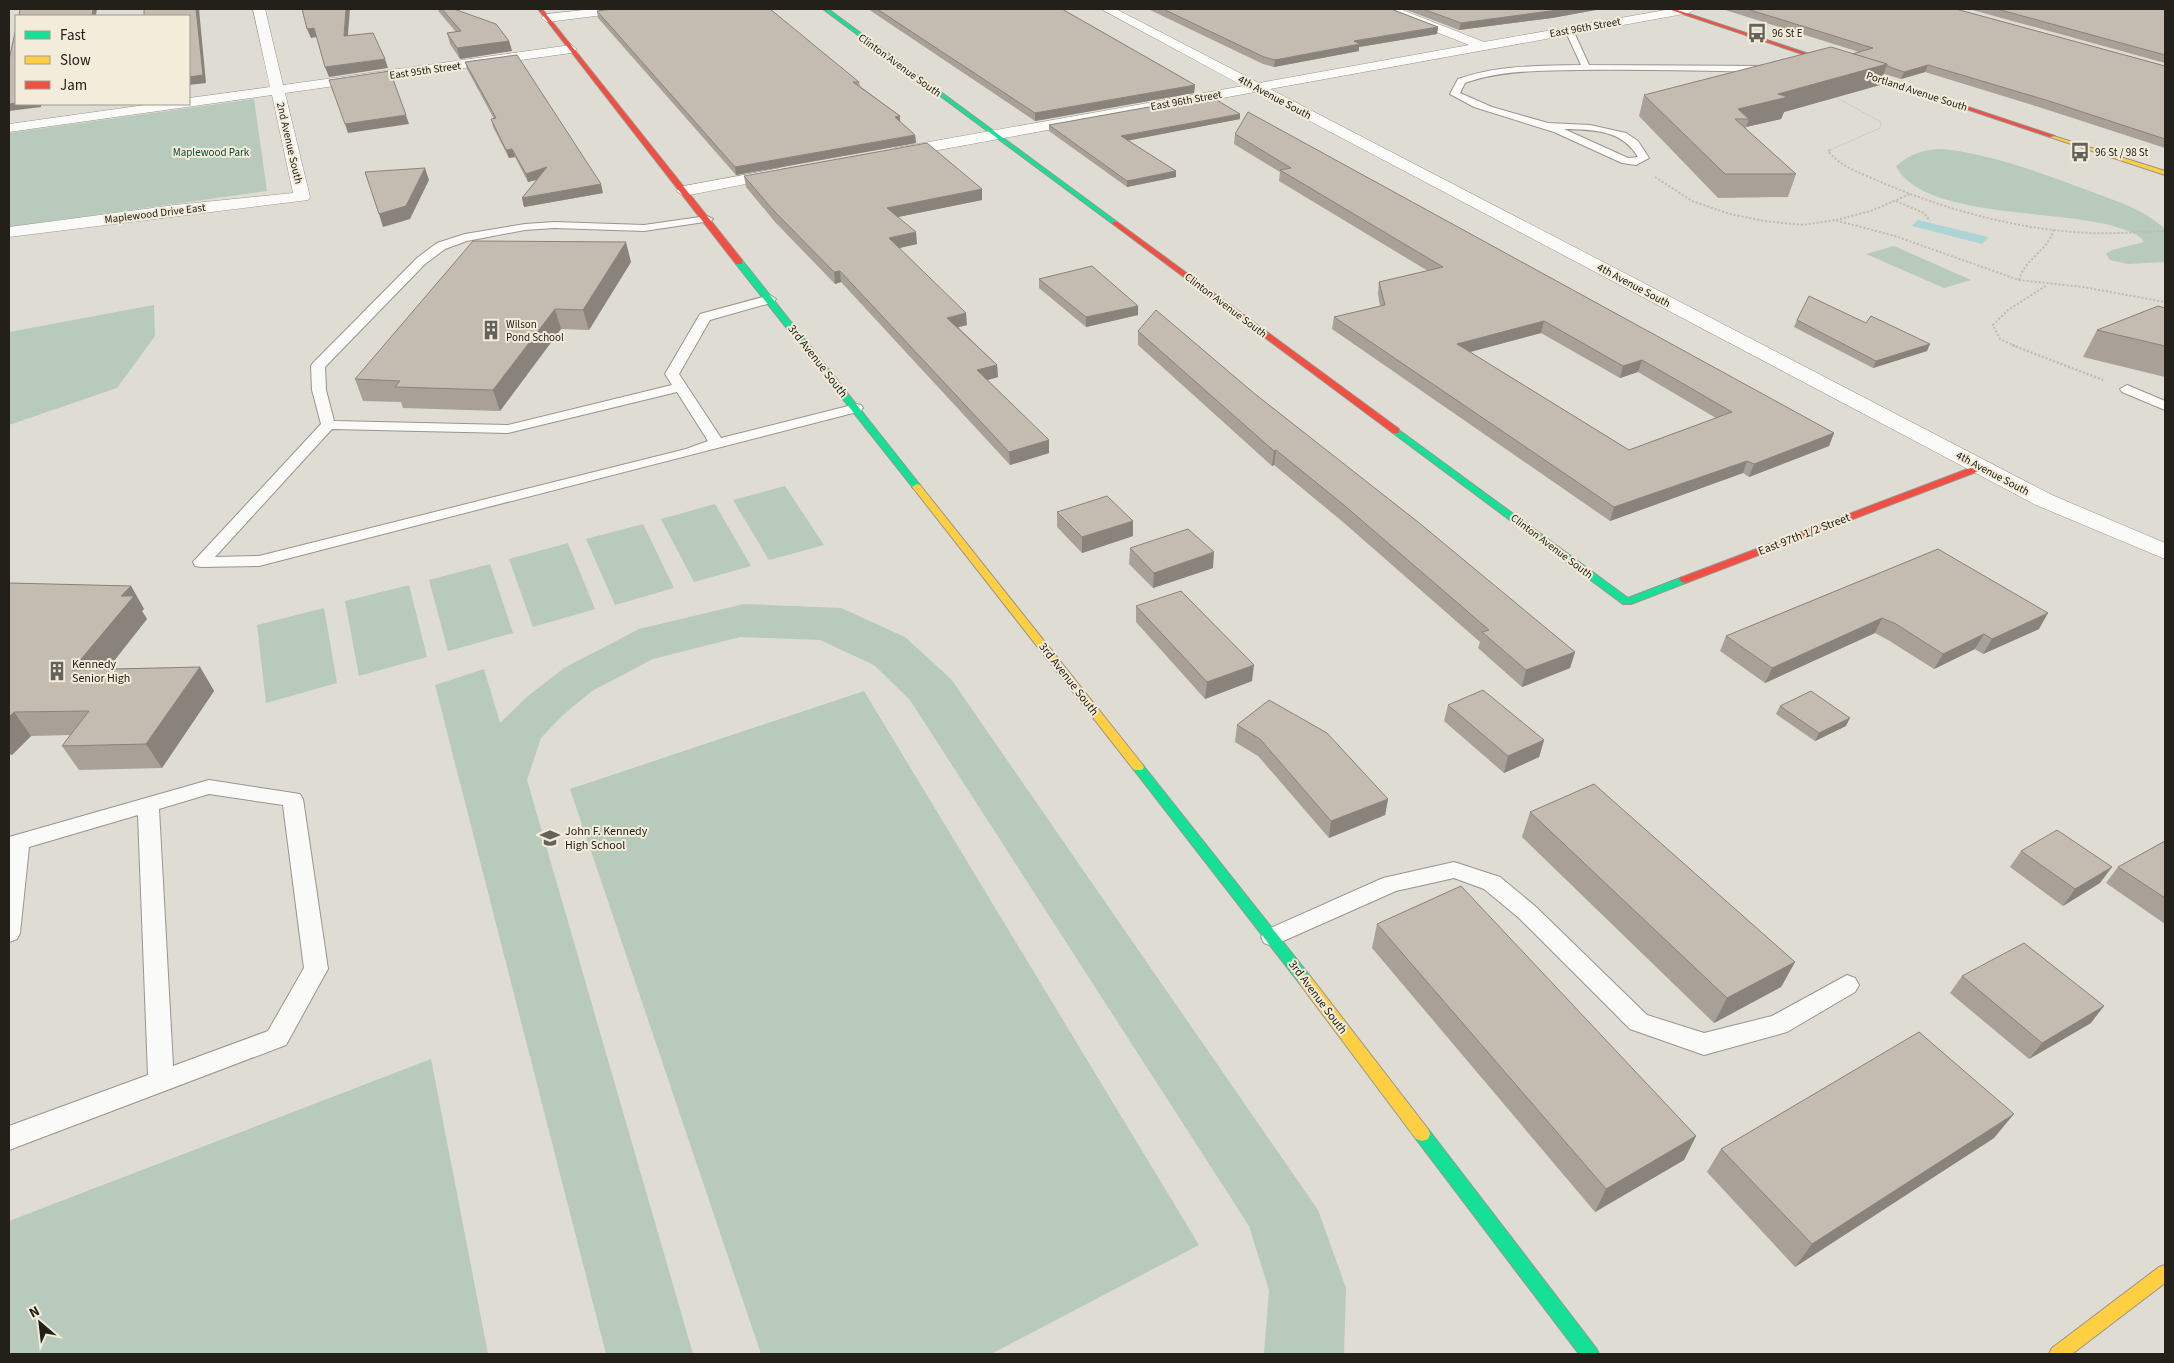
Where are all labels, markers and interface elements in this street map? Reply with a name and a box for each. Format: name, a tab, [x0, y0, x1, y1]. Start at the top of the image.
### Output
street label: East 96th Street	[1548, 14, 1622, 41]
legend	[15, 15, 190, 105]
bus stop icon: 96 St E	[1746, 22, 1768, 44]
text: Fast	[60, 25, 86, 46]
place label: 96 St E	[1772, 26, 1803, 41]
street label: Clinton Avenue South	[855, 30, 944, 101]
text: Slow	[60, 50, 91, 71]
street label: East 95th Street	[388, 58, 462, 83]
street label: Portland Avenue South	[1864, 68, 1969, 115]
street label: 4th Avenue South	[1235, 72, 1314, 123]
text: Jam	[60, 75, 87, 96]
street label: East 96th Street	[1149, 87, 1223, 114]
street label: 2nd Avenue South	[273, 101, 306, 185]
bus stop icon: 96 St / 98 St	[2069, 141, 2091, 163]
park label: Maplewood Park	[173, 145, 250, 160]
place label: 96 St / 98 St	[2095, 145, 2148, 160]
street label: Maplewood Drive East	[104, 200, 207, 227]
street label: 4th Avenue South	[1594, 260, 1673, 311]
street label: Clinton Avenue South	[1182, 270, 1270, 341]
place label: Wilson Pond School	[506, 317, 564, 345]
building icon: Wilson Pond School	[480, 319, 502, 341]
street label: 3rd Avenue South	[784, 321, 852, 401]
street label: 4th Avenue South	[1953, 448, 2032, 499]
street label: East 97th 1/2 Street	[1756, 509, 1853, 560]
street label: Clinton Avenue South	[1508, 511, 1596, 582]
street label: 3rd Avenue South	[1035, 639, 1103, 719]
place label: Kennedy Senior High	[72, 656, 130, 687]
building icon: Kennedy Senior High	[46, 660, 68, 682]
place label: John F. Kennedy High School	[565, 823, 648, 854]
school or university icon: John F. Kennedy High School	[539, 827, 561, 849]
street label: 3rd Avenue South	[1284, 957, 1351, 1038]
north arrow	[15, 1298, 65, 1348]
text: N	[26, 1301, 43, 1323]

